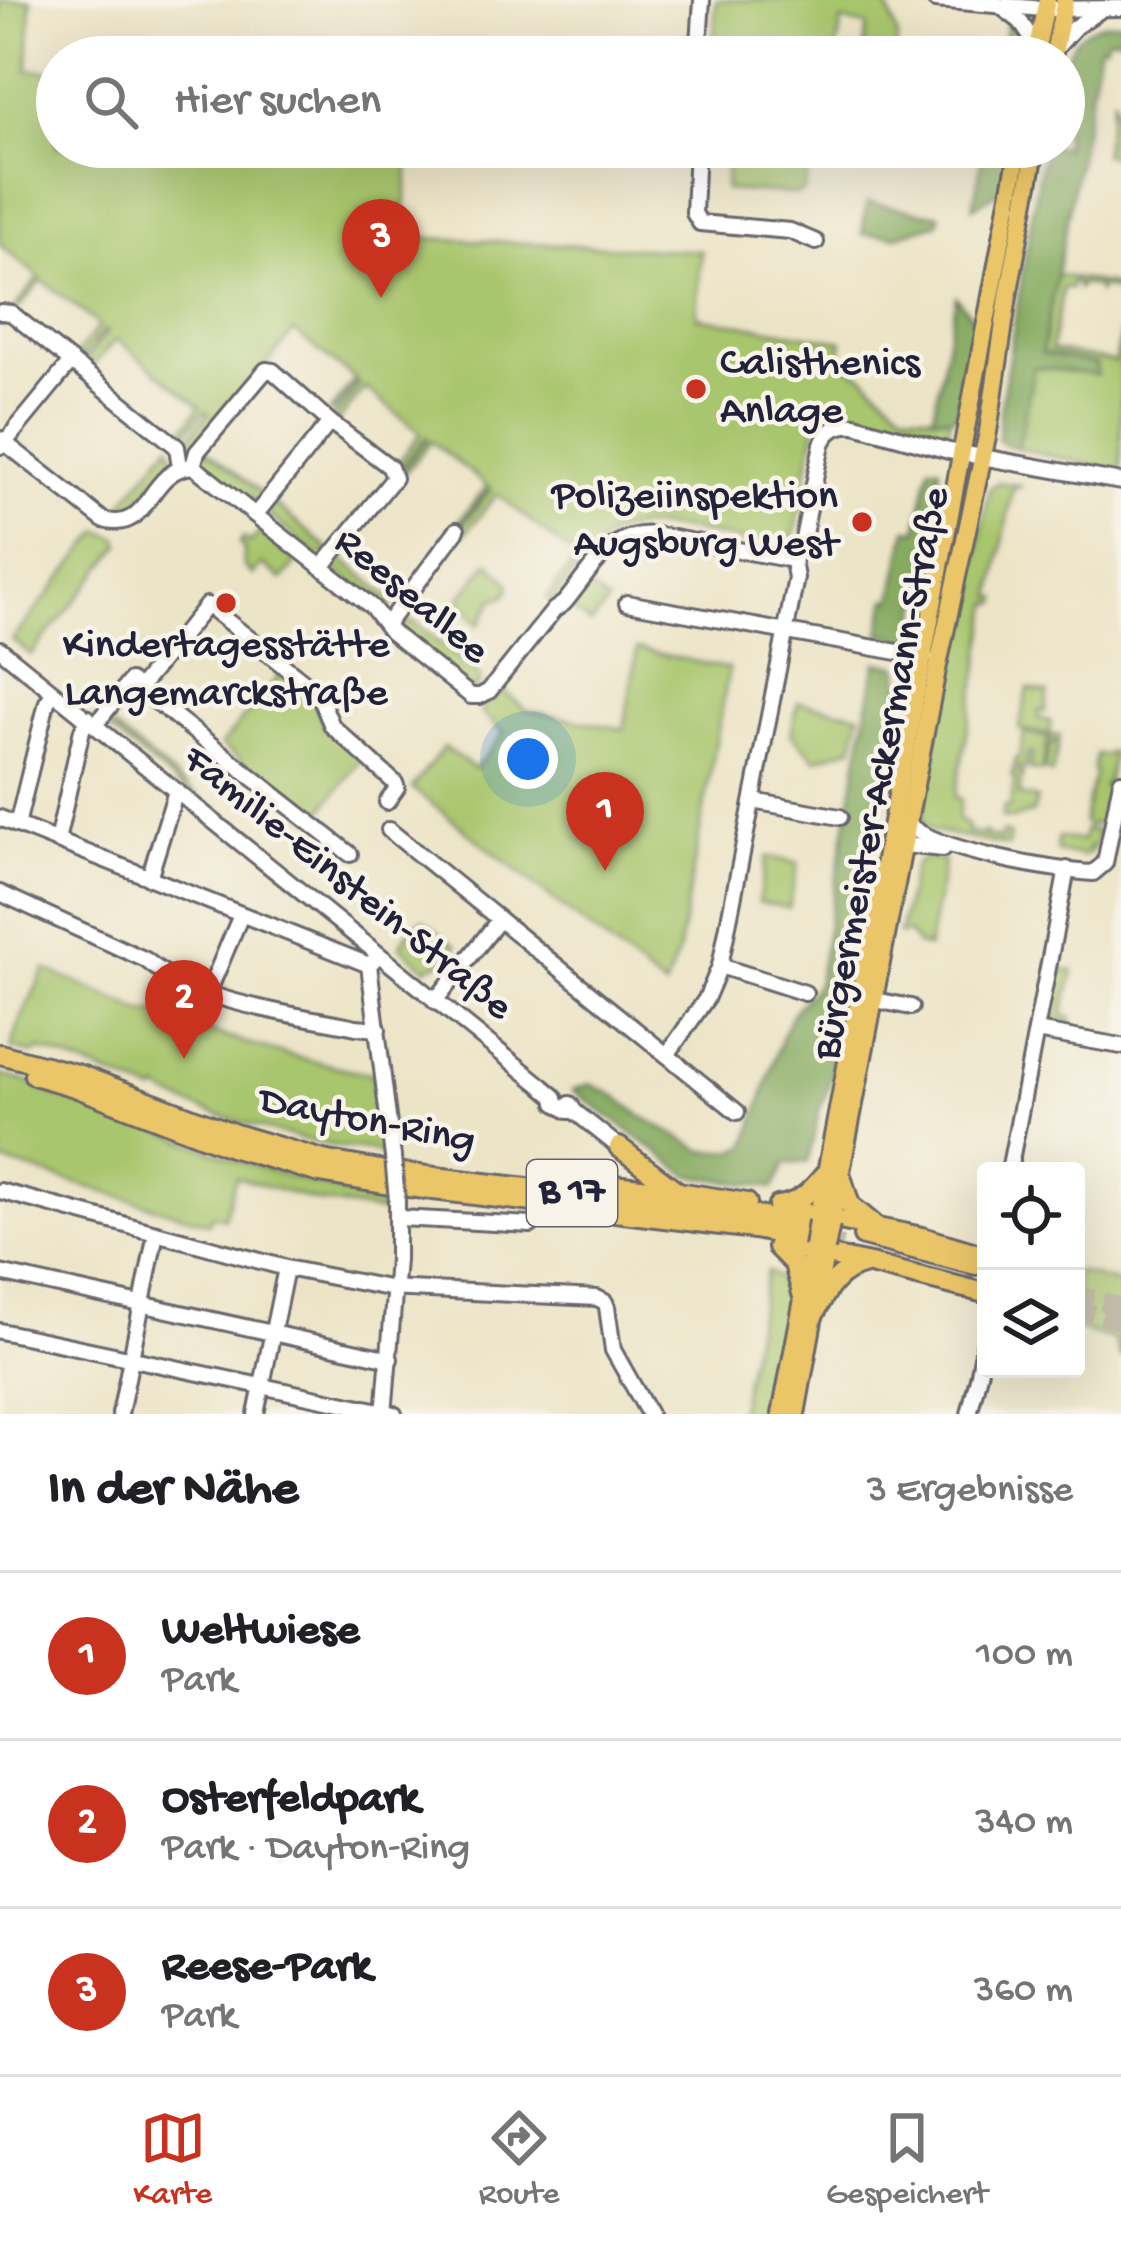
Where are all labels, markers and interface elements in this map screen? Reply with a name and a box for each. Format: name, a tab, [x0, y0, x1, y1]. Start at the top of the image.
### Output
search box	[36, 36, 1085, 168]
icon: search	[78, 69, 144, 135]
text: Hier suchen	[174, 76, 381, 129]
pin: 3	[342, 199, 420, 298]
place label: Calisthenics Anlage	[720, 341, 922, 438]
marker: Calisthenics Anlage	[683, 376, 709, 402]
place label: Polizeiinspektion Augsburg West	[550, 474, 842, 571]
street label: Bürgermeister-Ackermann-Straße	[804, 482, 964, 1065]
marker: Polizeiinspektion Augsburg West	[849, 509, 875, 535]
street label: Reeseallee	[322, 519, 499, 678]
marker: Kindertagesstätte Langemarckstraße	[213, 590, 239, 616]
place label: Kindertagesstätte Langemarckstraße	[63, 623, 391, 720]
your location	[498, 729, 558, 789]
street label: Familie-Einstein-Straße	[170, 736, 522, 1034]
pin: 1	[566, 772, 644, 871]
pin: 2	[145, 960, 223, 1059]
street label: Dayton-Ring	[252, 1078, 479, 1168]
road number: B 17	[527, 1160, 617, 1226]
map controls	[977, 1162, 1085, 1378]
button: locate	[977, 1162, 1085, 1270]
button: layers	[977, 1270, 1085, 1378]
text: In der Nähe	[48, 1462, 298, 1522]
text: 3 Ergebnisse	[867, 1469, 1073, 1515]
text: Weltwiese	[162, 1606, 359, 1659]
text: 1	[79, 1633, 95, 1679]
text: 100 m	[976, 1633, 1073, 1679]
text: Park	[162, 1659, 236, 1705]
text: Osterfeldpark	[162, 1774, 420, 1827]
text: 2	[77, 1801, 97, 1847]
text: 340 m	[975, 1801, 1073, 1847]
text: Park · Dayton-Ring	[162, 1827, 470, 1873]
text: Reese-Park	[162, 1942, 372, 1995]
text: 3	[77, 1969, 97, 2015]
text: 360 m	[974, 1969, 1073, 2015]
text: Park	[162, 1995, 236, 2041]
tab: Karte	[133, 2105, 212, 2215]
tab: Route	[479, 2105, 559, 2215]
tab: Gespeichert	[826, 2105, 988, 2215]

